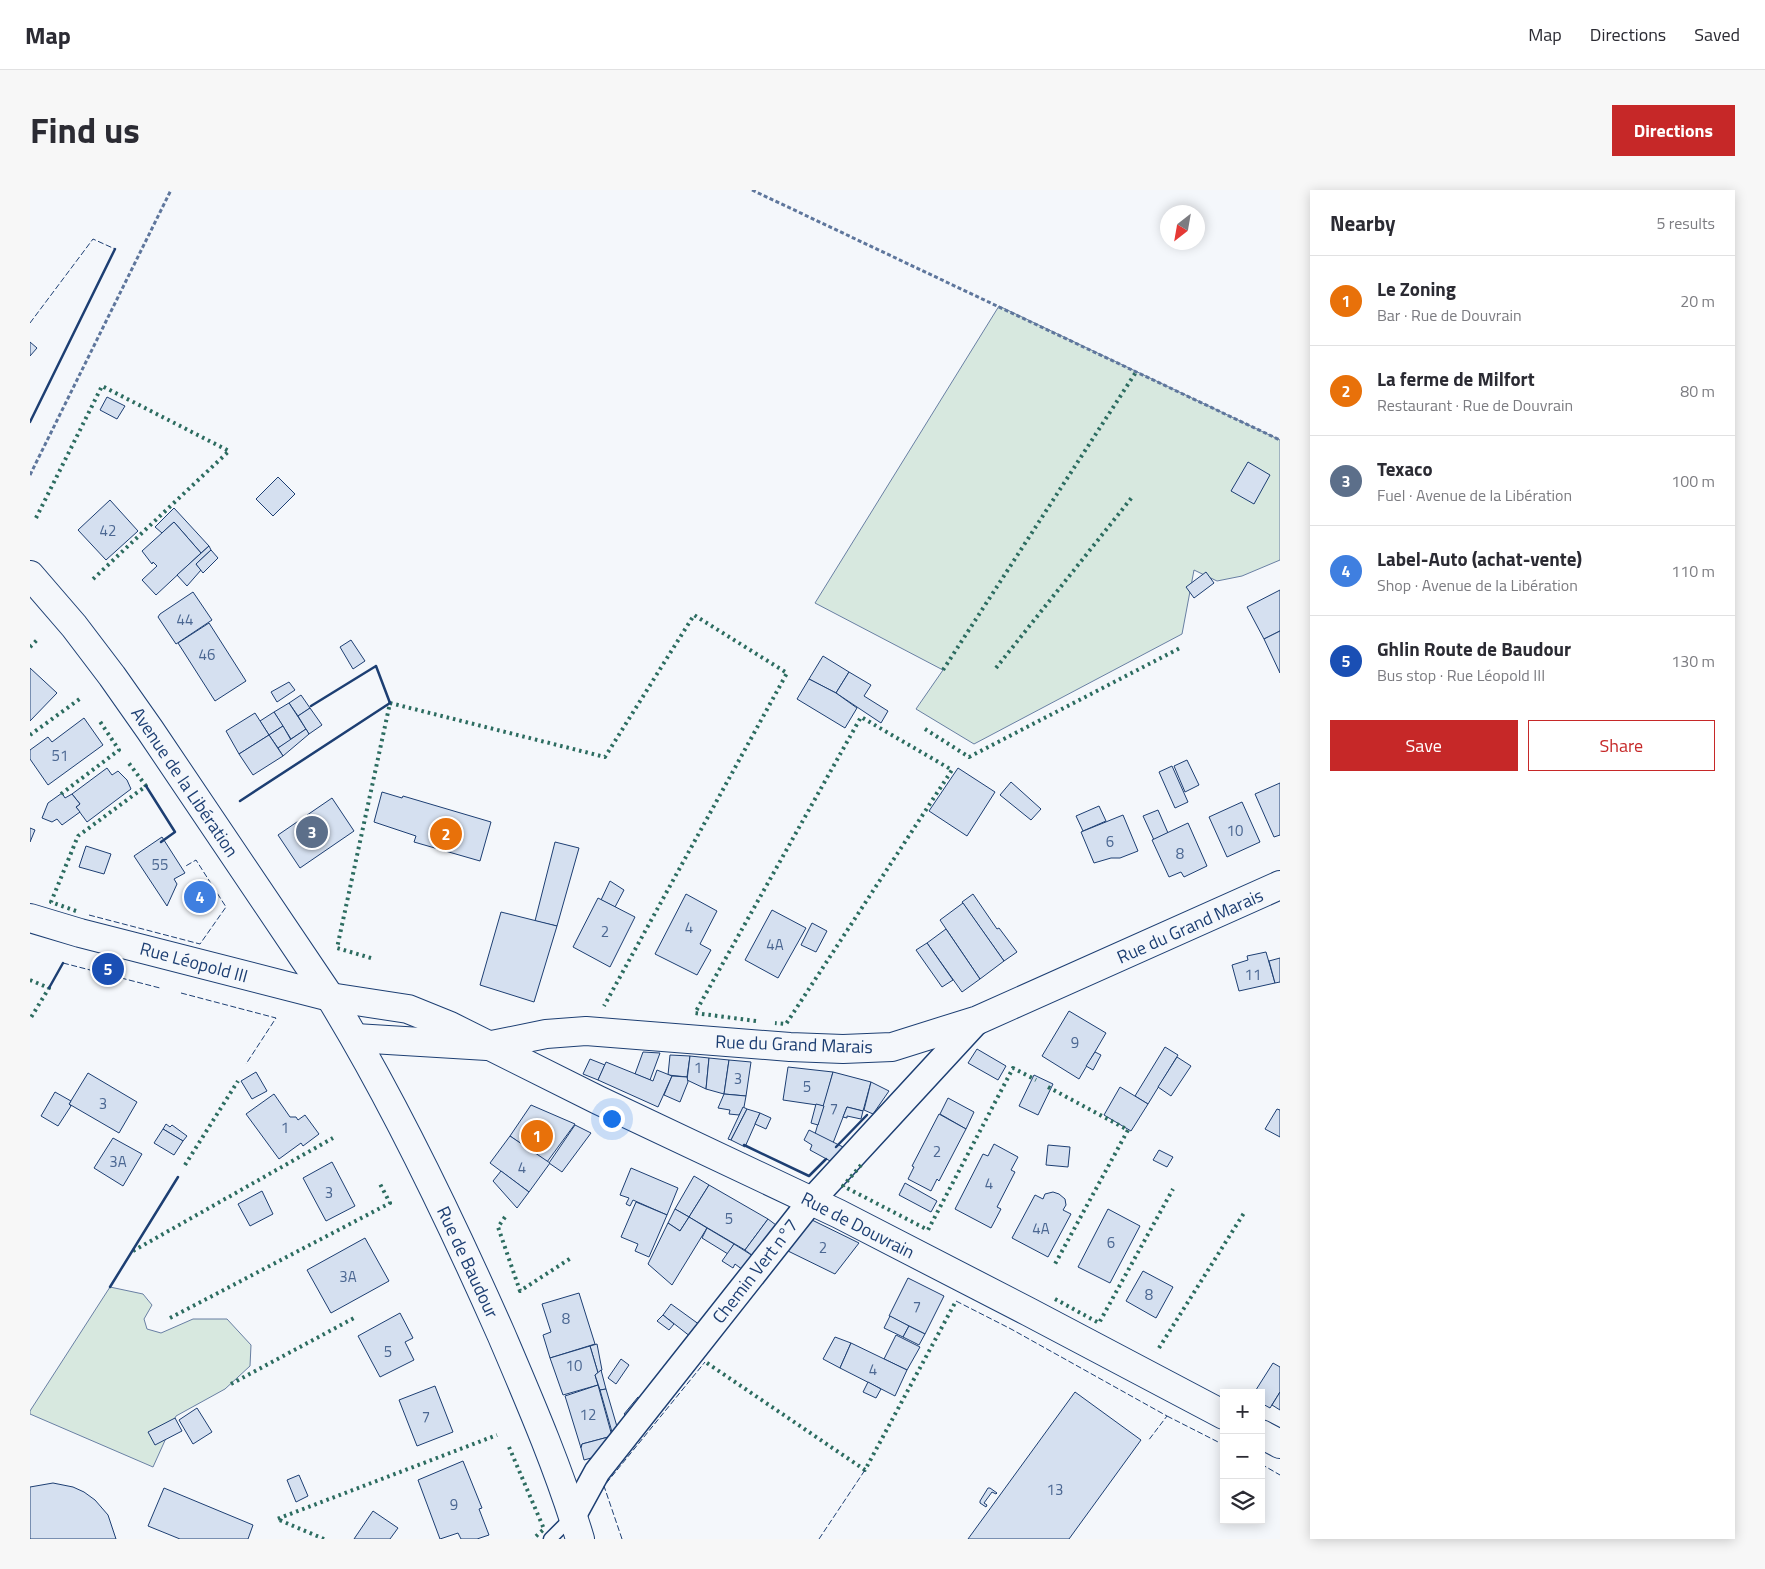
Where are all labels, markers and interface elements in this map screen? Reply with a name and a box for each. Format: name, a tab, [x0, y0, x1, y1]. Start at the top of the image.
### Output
text: Map	[25, 17, 71, 53]
text: Map	[1528, 21, 1562, 48]
text: Directions	[1590, 21, 1666, 48]
text: Saved	[1694, 21, 1740, 48]
text: Find us	[30, 103, 140, 157]
button: Directions	[1612, 105, 1735, 156]
north arrow	[1160, 205, 1205, 250]
text: Nearby	[1330, 207, 1395, 239]
text: 5 results	[1656, 211, 1715, 235]
text: Le Zoning	[1377, 274, 1456, 303]
text: 1	[1342, 289, 1350, 313]
text: 20 m	[1680, 289, 1715, 313]
text: Bar · Rue de Douvrain	[1377, 303, 1522, 327]
text: La ferme de Milfort	[1377, 364, 1535, 393]
text: 2	[1342, 379, 1350, 403]
text: 80 m	[1680, 379, 1715, 403]
text: Restaurant · Rue de Douvrain	[1377, 393, 1573, 417]
text: Texaco	[1377, 454, 1433, 483]
text: 3	[1342, 469, 1350, 493]
text: 100 m	[1671, 469, 1715, 493]
text: Fuel · Avenue de la Libération	[1377, 483, 1572, 507]
house number: 42	[100, 519, 116, 542]
text: Label-Auto (achat-vente)	[1377, 544, 1582, 573]
text: 4	[1342, 559, 1350, 583]
text: 110 m	[1671, 559, 1715, 583]
text: Shop · Avenue de la Libération	[1377, 573, 1578, 597]
house number: 44	[177, 608, 193, 631]
text: Ghlin Route de Baudour	[1377, 634, 1571, 663]
house number: 46	[199, 643, 215, 666]
text: 5	[1342, 649, 1350, 673]
text: 130 m	[1671, 649, 1715, 673]
text: Bus stop · Rue Léopold III	[1377, 663, 1545, 687]
street label: Avenue de la Libération	[125, 702, 245, 862]
button: Save	[1330, 720, 1518, 771]
button: Share	[1528, 720, 1715, 771]
house number: 51	[52, 744, 68, 767]
pin: 3	[296, 813, 328, 851]
pin: 2	[430, 815, 462, 853]
house number: 10	[1227, 819, 1243, 842]
house number: 6	[1106, 830, 1114, 853]
house number: 8	[1176, 842, 1184, 865]
house number: 55	[152, 853, 168, 876]
pin: 4	[184, 878, 216, 916]
street label: Rue du Grand Marais	[1112, 882, 1268, 970]
house number: 4	[685, 916, 693, 939]
house number: 2	[601, 920, 609, 943]
house number: 4A	[766, 933, 784, 956]
street label: Rue Léopold III	[137, 935, 251, 989]
pin: 5	[92, 950, 124, 988]
house number: 11	[1245, 963, 1261, 986]
street label: Rue du Grand Marais	[715, 1028, 873, 1060]
house number: 9	[1071, 1031, 1079, 1054]
house number: 1	[694, 1056, 702, 1079]
house number: 3	[734, 1067, 742, 1090]
house number: 5	[803, 1075, 811, 1098]
house number: 3	[99, 1092, 107, 1115]
house number: 7	[830, 1097, 838, 1120]
your location	[599, 1106, 625, 1132]
house number: 1	[281, 1116, 289, 1139]
pin: 1	[521, 1117, 553, 1155]
house number: 2	[933, 1140, 941, 1163]
house number: 3A	[109, 1150, 127, 1173]
house number: 4	[518, 1156, 526, 1179]
house number: 4	[985, 1172, 993, 1195]
house number: 3	[325, 1181, 333, 1204]
street label: Rue de Douvrain	[796, 1185, 920, 1265]
street label: Rue de Baudour	[430, 1202, 506, 1322]
house number: 5	[725, 1207, 733, 1230]
street label: Chemin Vert n°7	[705, 1213, 805, 1329]
house number: 4A	[1032, 1217, 1050, 1240]
house number: 6	[1107, 1231, 1115, 1254]
house number: 2	[819, 1236, 827, 1259]
house number: 3A	[339, 1265, 357, 1288]
house number: 8	[1145, 1283, 1153, 1306]
house number: 7	[913, 1295, 921, 1318]
house number: 8	[562, 1307, 570, 1330]
house number: 5	[384, 1340, 392, 1363]
house number: 10	[566, 1354, 582, 1377]
house number: 4	[869, 1358, 877, 1381]
map controls	[1220, 1389, 1265, 1524]
button: +	[1220, 1389, 1265, 1434]
house number: 12	[580, 1403, 596, 1426]
house number: 7	[422, 1405, 430, 1428]
button: −	[1220, 1434, 1265, 1479]
house number: 13	[1047, 1478, 1063, 1501]
button: layers	[1220, 1479, 1265, 1524]
house number: 9	[450, 1493, 458, 1516]

